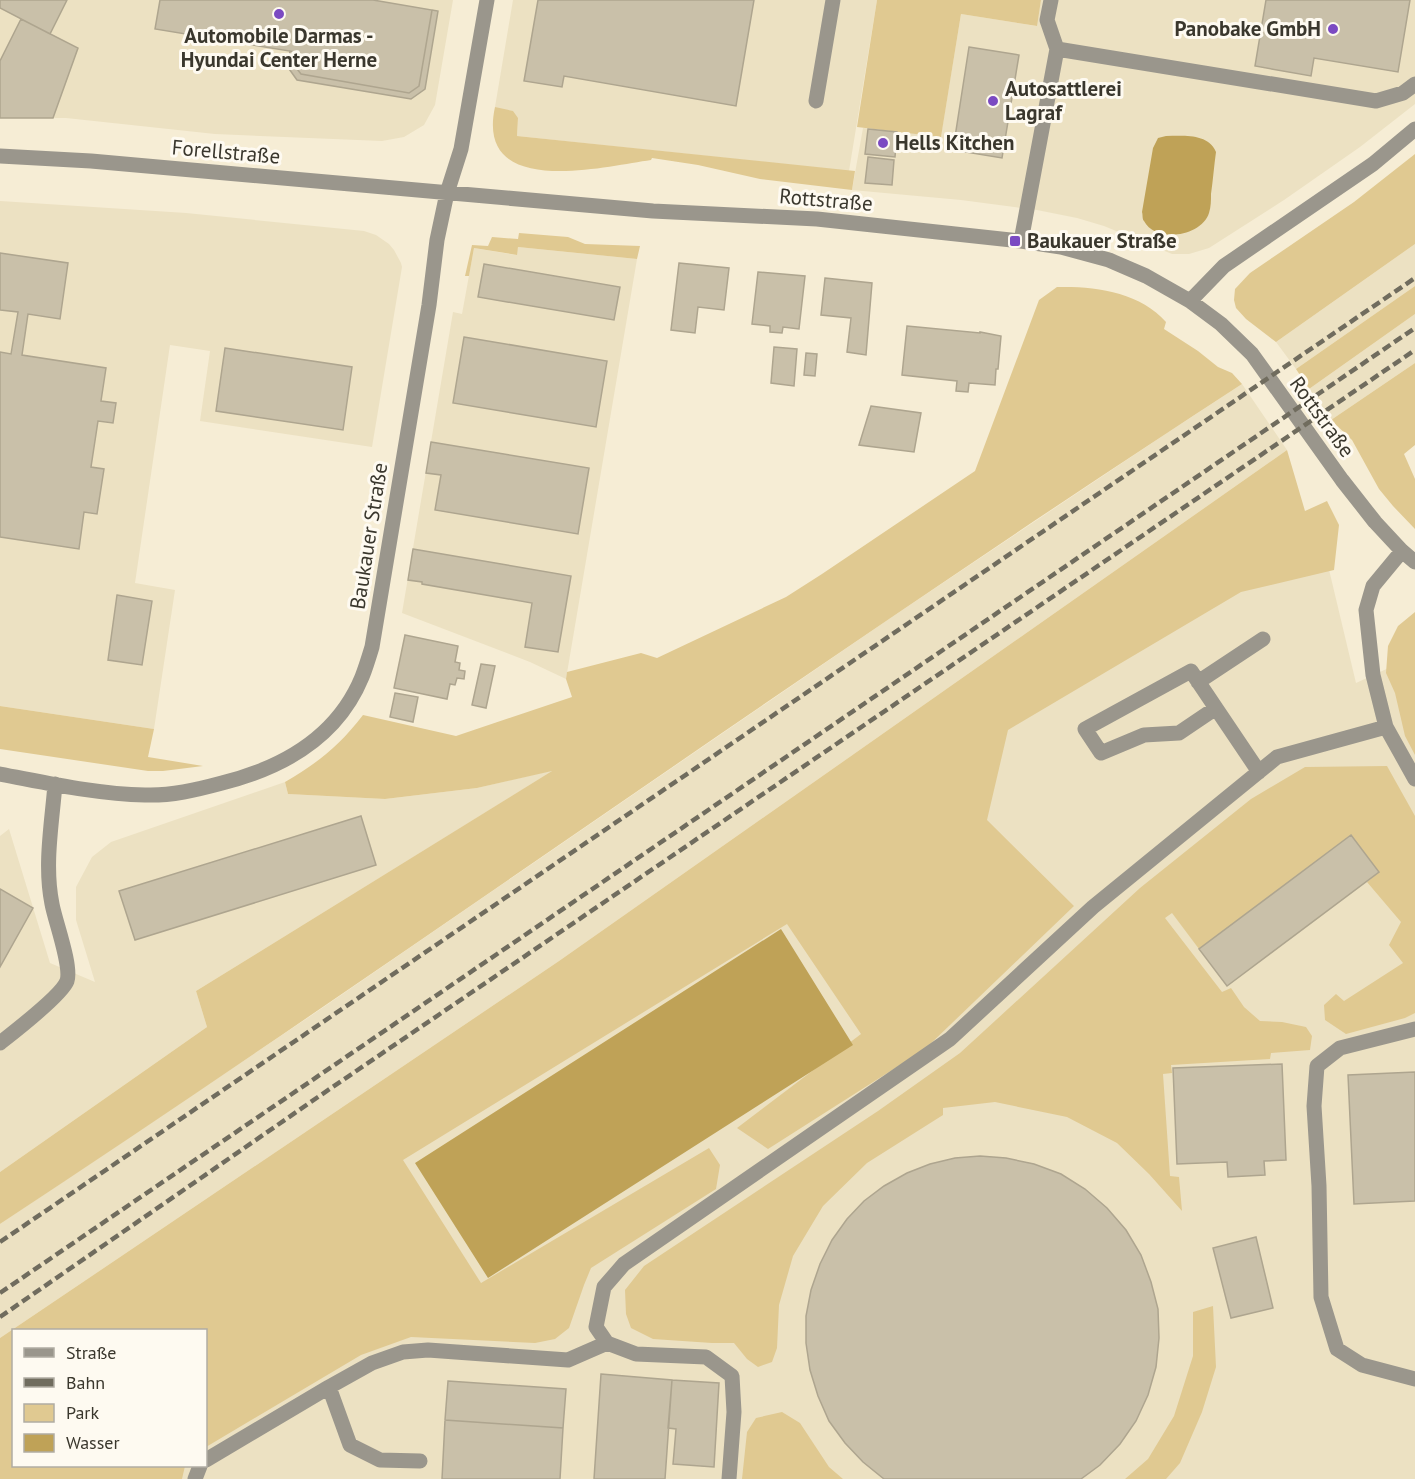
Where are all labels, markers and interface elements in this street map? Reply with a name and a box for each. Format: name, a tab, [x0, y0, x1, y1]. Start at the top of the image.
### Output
marker: Automobile Darmas - Hyundai Center Herne	[272, 7, 286, 21]
place label: Panobake GmbH	[1174, 15, 1321, 42]
place label: Automobile Darmas - Hyundai Center Herne	[181, 22, 377, 73]
marker: Panobake GmbH	[1326, 22, 1340, 36]
place label: Autosattlerei Lagraf	[1005, 75, 1122, 126]
marker: Autosattlerei Lagraf	[986, 94, 1000, 108]
place label: Hells Kitchen	[895, 129, 1014, 156]
street label: Forellstraße	[171, 133, 281, 170]
marker: Hells Kitchen	[876, 136, 890, 150]
street label: Rottstraße	[778, 182, 874, 217]
place label: Baukauer Straße	[1027, 227, 1177, 254]
marker: Baukauer Straße	[1008, 234, 1022, 248]
street label: Rottstraße	[1284, 371, 1361, 463]
street label: Baukauer Straße	[344, 461, 393, 611]
legend	[12, 1329, 207, 1467]
text: Straße	[66, 1341, 117, 1364]
text: Bahn	[66, 1371, 105, 1394]
text: Park	[66, 1401, 99, 1424]
text: Wasser	[66, 1431, 120, 1454]

